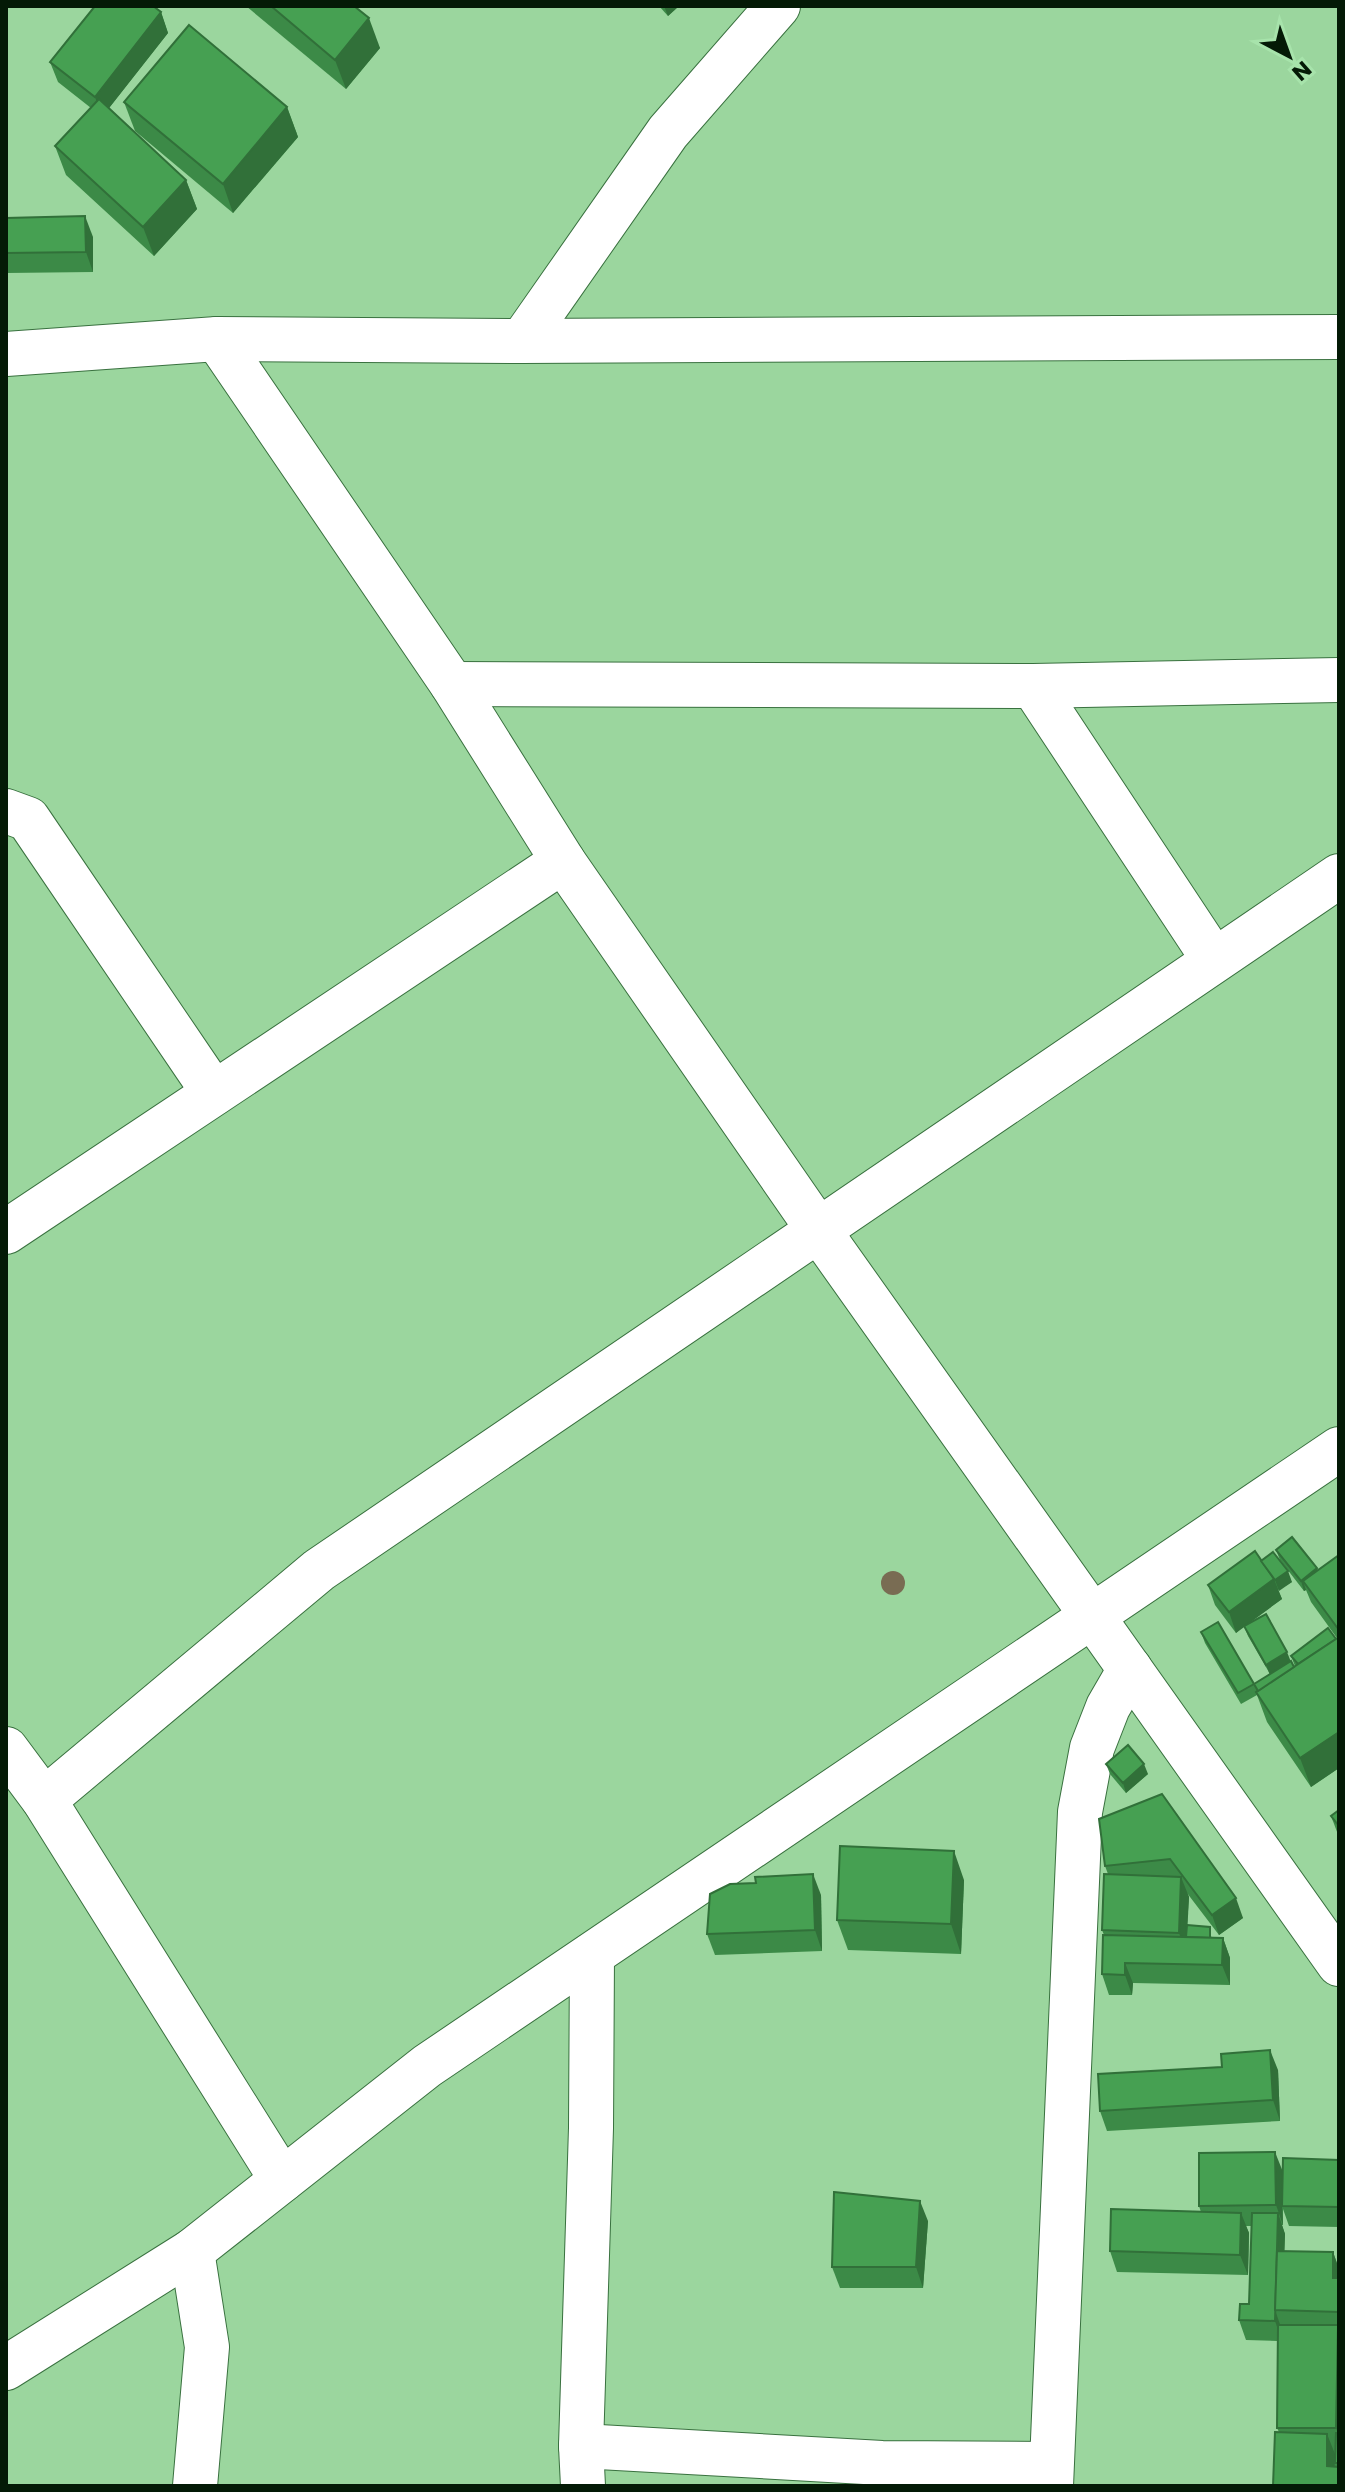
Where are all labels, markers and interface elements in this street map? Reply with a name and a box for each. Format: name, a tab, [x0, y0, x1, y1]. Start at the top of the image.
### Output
north arrow	[1249, 16, 1329, 96]
text: N	[1285, 54, 1318, 88]

